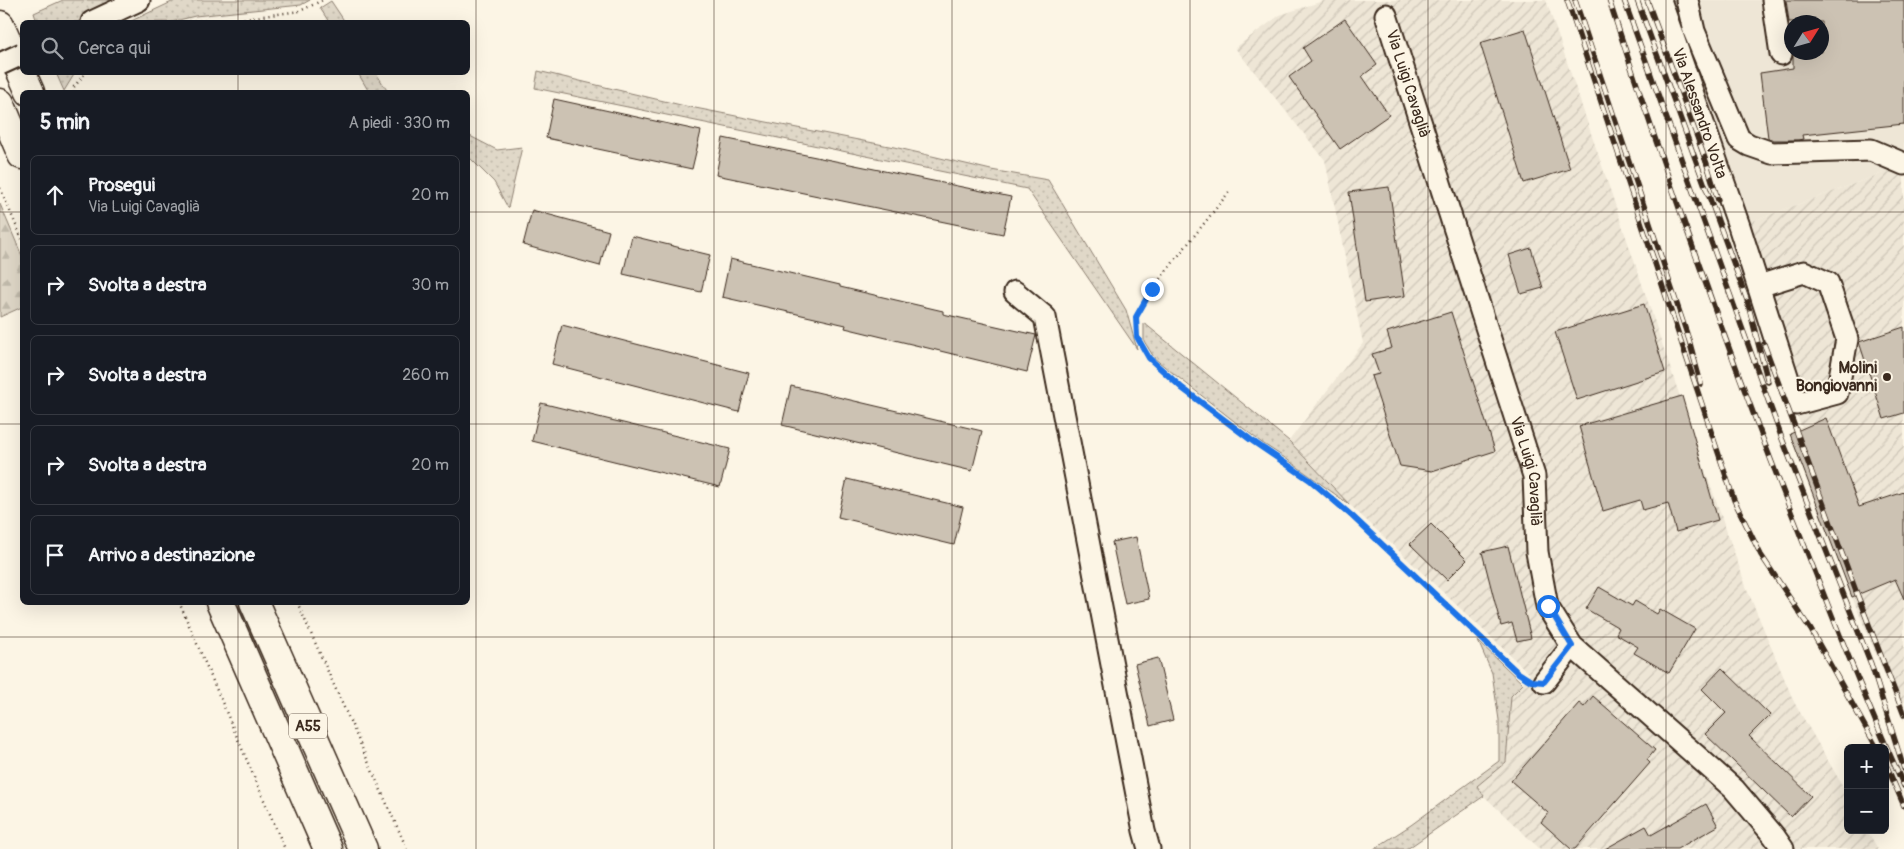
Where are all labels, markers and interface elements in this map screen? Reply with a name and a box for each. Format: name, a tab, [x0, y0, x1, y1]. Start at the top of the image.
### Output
north arrow	[1784, 15, 1829, 60]
search box	[20, 20, 470, 75]
street label: Via Luigi Cavaglià	[1381, 27, 1435, 140]
icon: search	[38, 34, 66, 62]
text: Cerca qui	[78, 36, 150, 60]
street label: Via Alessandro Volta	[1668, 45, 1732, 181]
text: 5 min	[40, 109, 90, 136]
text: A piedi · 330 m	[349, 113, 450, 133]
text: Prosegui	[88, 173, 155, 197]
icon: ahead	[41, 181, 69, 209]
text: 20 m	[411, 185, 449, 205]
text: Via Luigi Cavaglià	[88, 197, 200, 217]
icon: right	[41, 271, 69, 299]
text: Svolta a destra	[88, 273, 207, 297]
text: 30 m	[411, 275, 449, 295]
route end	[1141, 278, 1164, 301]
place label: Molini Bongiovanni	[1796, 358, 1877, 396]
icon: right	[41, 361, 69, 389]
text: Svolta a destra	[88, 363, 207, 387]
text: 260 m	[402, 365, 449, 385]
marker: Molini Bongiovanni	[1881, 371, 1893, 383]
street label: Via Luigi Cavaglià	[1506, 414, 1546, 526]
icon: right	[41, 451, 69, 479]
text: Svolta a destra	[88, 453, 207, 477]
text: 20 m	[411, 455, 449, 475]
icon: arrive	[41, 541, 69, 569]
text: Arrivo a destinazione	[88, 543, 255, 567]
route start	[1537, 595, 1560, 618]
road number: A55	[289, 714, 327, 738]
map controls	[1844, 744, 1889, 834]
button: +	[1844, 744, 1889, 789]
button: −	[1844, 789, 1889, 834]

